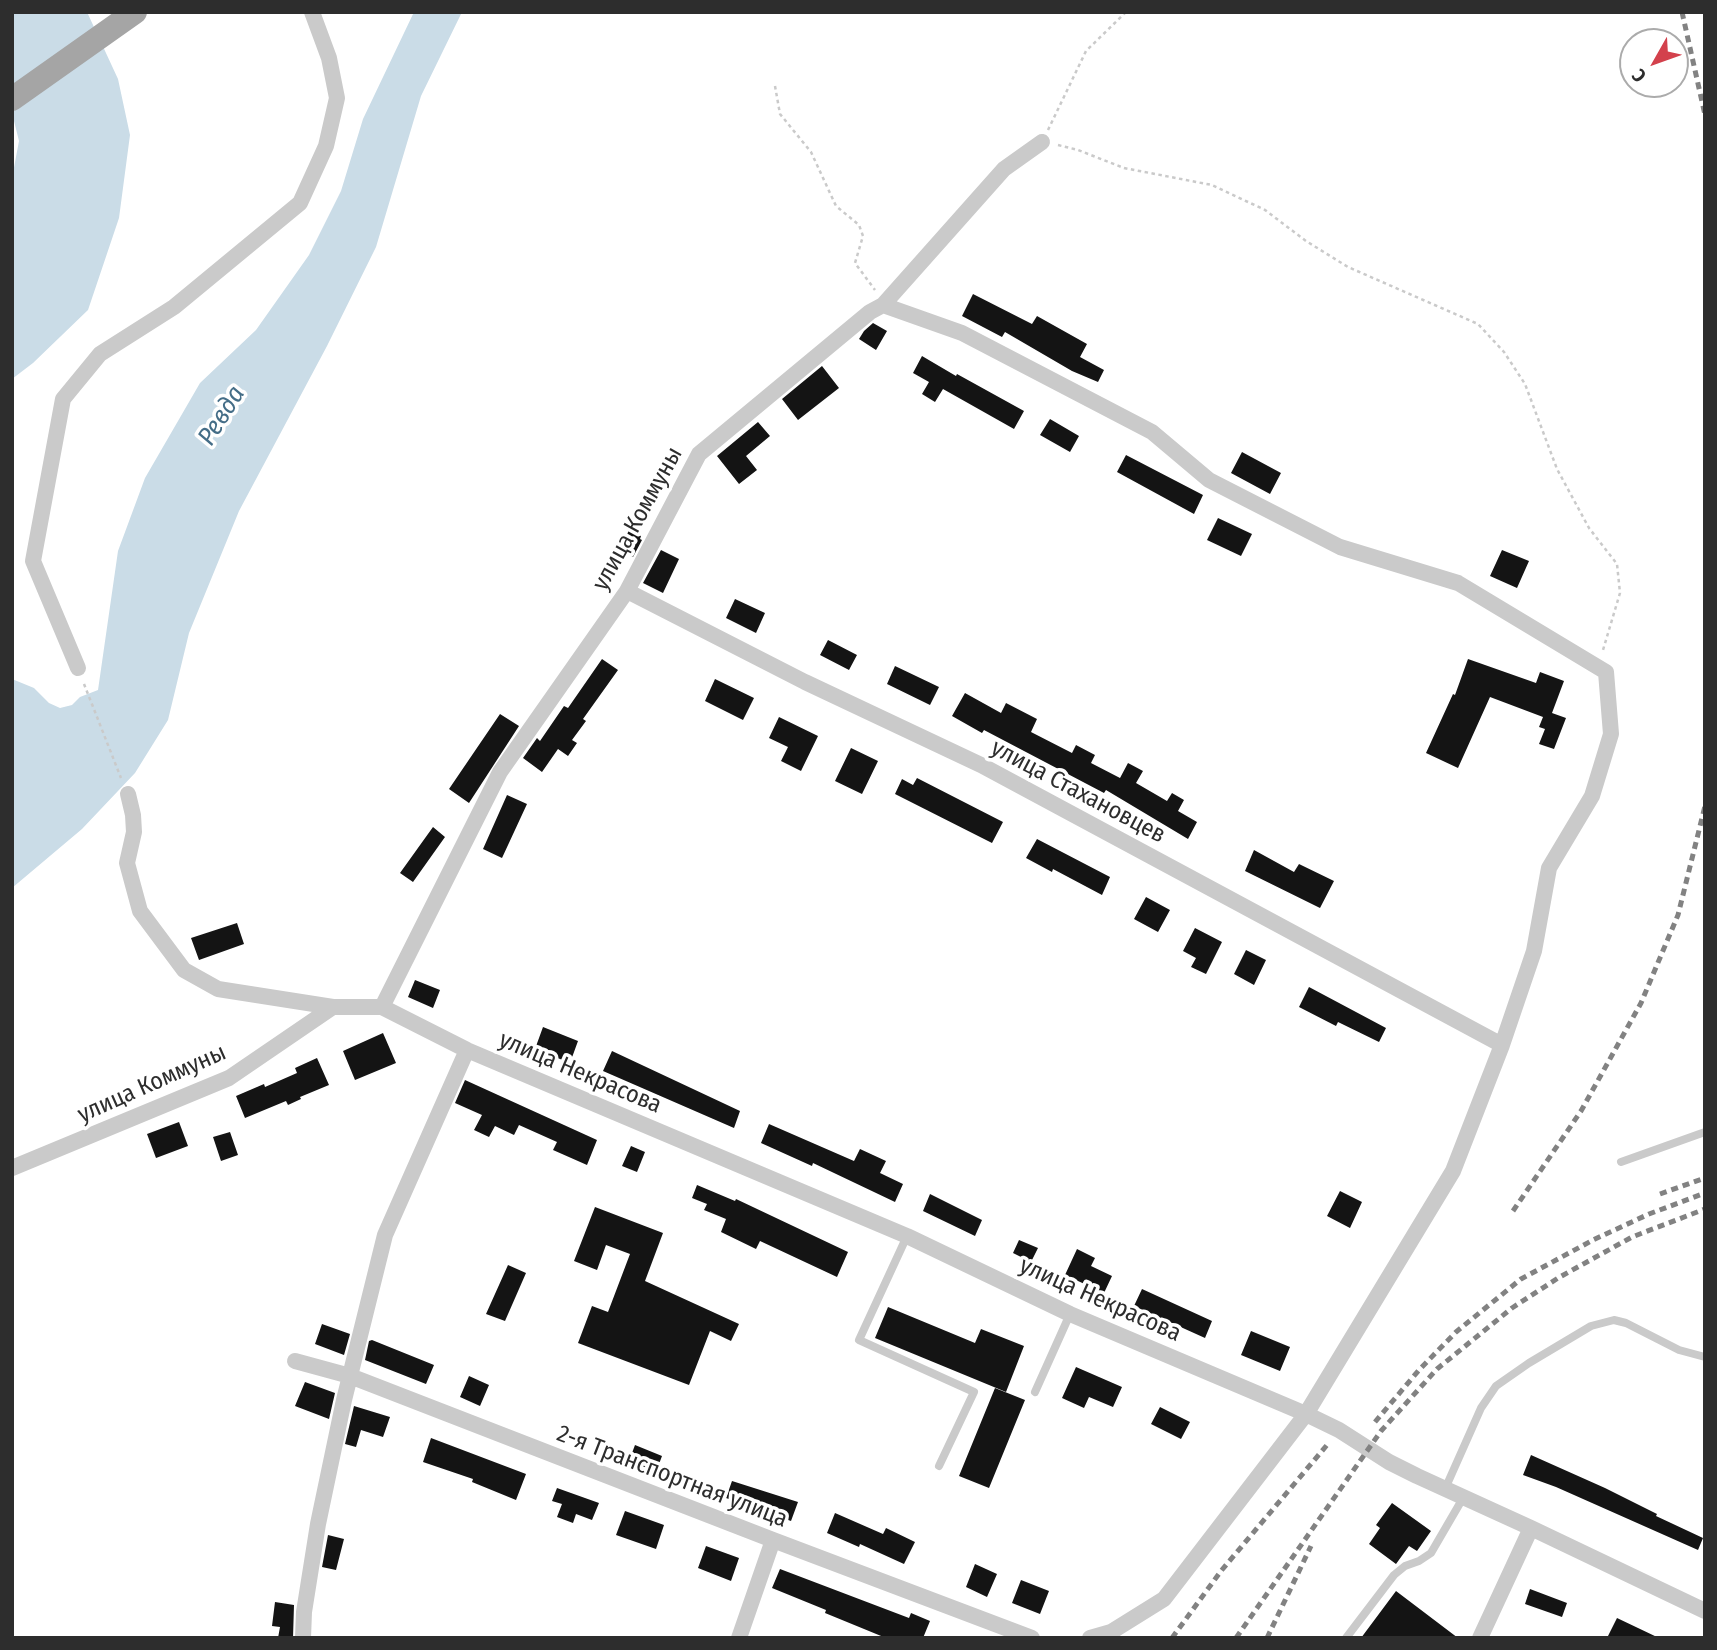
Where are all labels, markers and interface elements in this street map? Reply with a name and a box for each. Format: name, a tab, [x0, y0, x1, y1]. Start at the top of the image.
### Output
north arrow	[1619, 28, 1689, 98]
text: С	[1627, 64, 1651, 87]
water label: Ревда	[192, 381, 252, 451]
street label: улица Коммуны	[587, 442, 689, 596]
street label: улица Стахановцев	[986, 734, 1170, 850]
street label: улица Некрасова	[494, 1026, 666, 1120]
street label: улица Коммуны	[73, 1038, 231, 1130]
street label: улица Некрасова	[1015, 1252, 1185, 1348]
street label: 2-я Транспортная улица	[553, 1420, 791, 1534]

